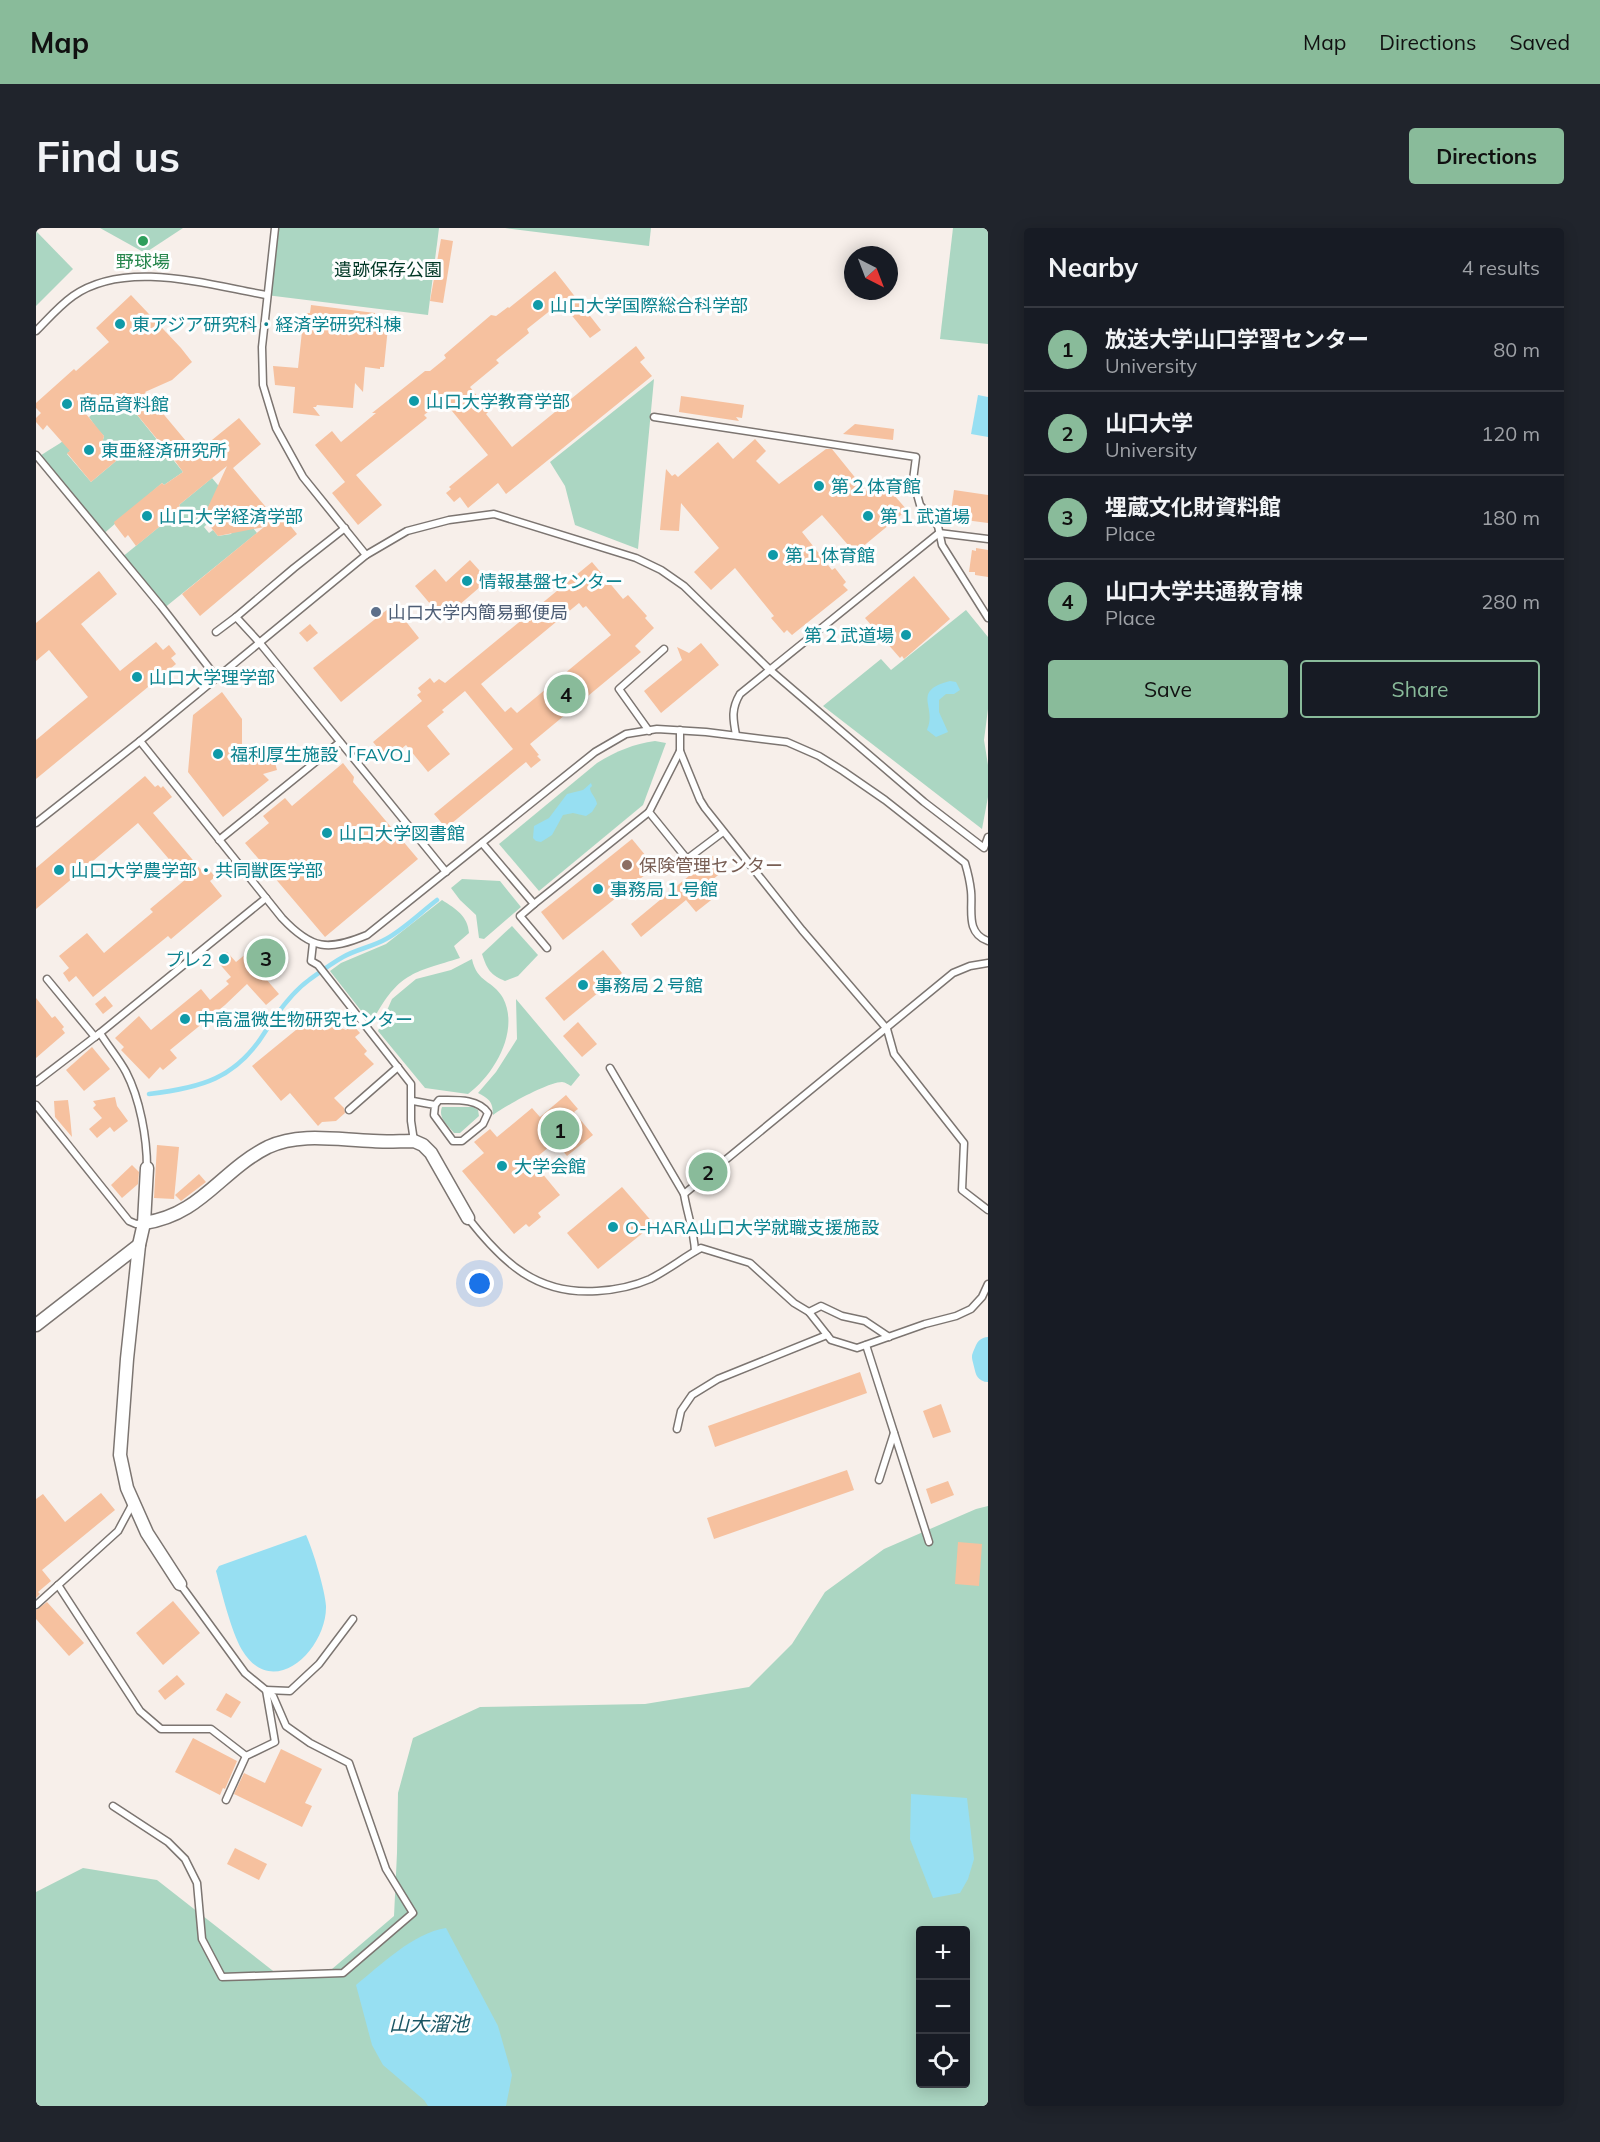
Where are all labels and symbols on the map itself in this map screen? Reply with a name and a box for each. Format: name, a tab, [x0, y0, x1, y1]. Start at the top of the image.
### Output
marker: 野球場	[136, 234, 150, 248]
north arrow	[844, 246, 898, 300]
place label: 野球場	[116, 250, 170, 273]
park label: 遺跡保存公園	[334, 258, 442, 281]
place label: 山口大学国際総合科学部	[550, 294, 748, 317]
marker: 山口大学国際総合科学部	[531, 298, 545, 312]
place label: 東アジア研究科・経済学研究科棟	[132, 313, 401, 336]
marker: 東アジア研究科・経済学研究科棟	[113, 317, 127, 331]
place label: 山口大学教育学部	[426, 390, 570, 413]
place label: 商品資料館	[79, 393, 169, 416]
marker: 山口大学教育学部	[407, 394, 421, 408]
marker: 商品資料館	[60, 397, 74, 411]
place label: 東亜経済研究所	[101, 439, 227, 462]
marker: 東亜経済研究所	[82, 443, 96, 457]
place label: 第２体育館	[831, 475, 921, 498]
marker: 第２体育館	[812, 479, 826, 493]
place label: 山口大学経済学部	[159, 505, 303, 528]
place label: 第１武道場	[880, 505, 970, 528]
marker: 山口大学経済学部	[140, 509, 154, 523]
marker: 第１武道場	[861, 509, 875, 523]
place label: 第１体育館	[785, 544, 875, 567]
marker: 第１体育館	[766, 548, 780, 562]
place label: 情報基盤センター	[479, 570, 623, 593]
marker: 情報基盤センター	[460, 574, 474, 588]
place label: 山口大学内簡易郵便局	[388, 601, 568, 624]
marker: 山口大学内簡易郵便局	[369, 605, 383, 619]
place label: 第２武道場	[804, 624, 894, 647]
marker: 第２武道場	[899, 628, 913, 642]
place label: 山口大学理学部	[149, 666, 275, 689]
marker: 山口大学理学部	[130, 670, 144, 684]
pin: 4	[546, 672, 586, 716]
place label: 福利厚生施設「FAVO」	[230, 743, 422, 766]
marker: 福利厚生施設「FAVO」	[211, 747, 225, 761]
place label: 山口大学図書館	[339, 822, 465, 845]
marker: 山口大学図書館	[320, 826, 334, 840]
place label: 保険管理センター	[639, 854, 783, 877]
marker: 保険管理センター	[620, 858, 634, 872]
place label: 山口大学農学部・共同獣医学部	[71, 859, 323, 882]
marker: 山口大学農学部・共同獣医学部	[52, 863, 66, 877]
place label: 事務局１号館	[610, 878, 718, 901]
marker: 事務局１号館	[591, 882, 605, 896]
pin: 3	[246, 936, 286, 980]
place label: プレ2	[165, 948, 212, 971]
marker: プレ2	[217, 952, 231, 966]
place label: 事務局２号館	[595, 974, 703, 997]
marker: 事務局２号館	[576, 978, 590, 992]
place label: 中高温微生物研究センター	[197, 1008, 413, 1031]
marker: 中高温微生物研究センター	[178, 1012, 192, 1026]
pin: 1	[540, 1108, 580, 1152]
pin: 2	[688, 1150, 728, 1194]
place label: 大学会館	[514, 1155, 586, 1178]
marker: 大学会館	[495, 1159, 509, 1173]
place label: O-HARA山口大学就職支援施設	[625, 1216, 879, 1239]
marker: O-HARA山口大学就職支援施設	[606, 1220, 620, 1234]
your location	[465, 1269, 494, 1298]
water label: 山大溜池	[389, 2011, 471, 2036]

